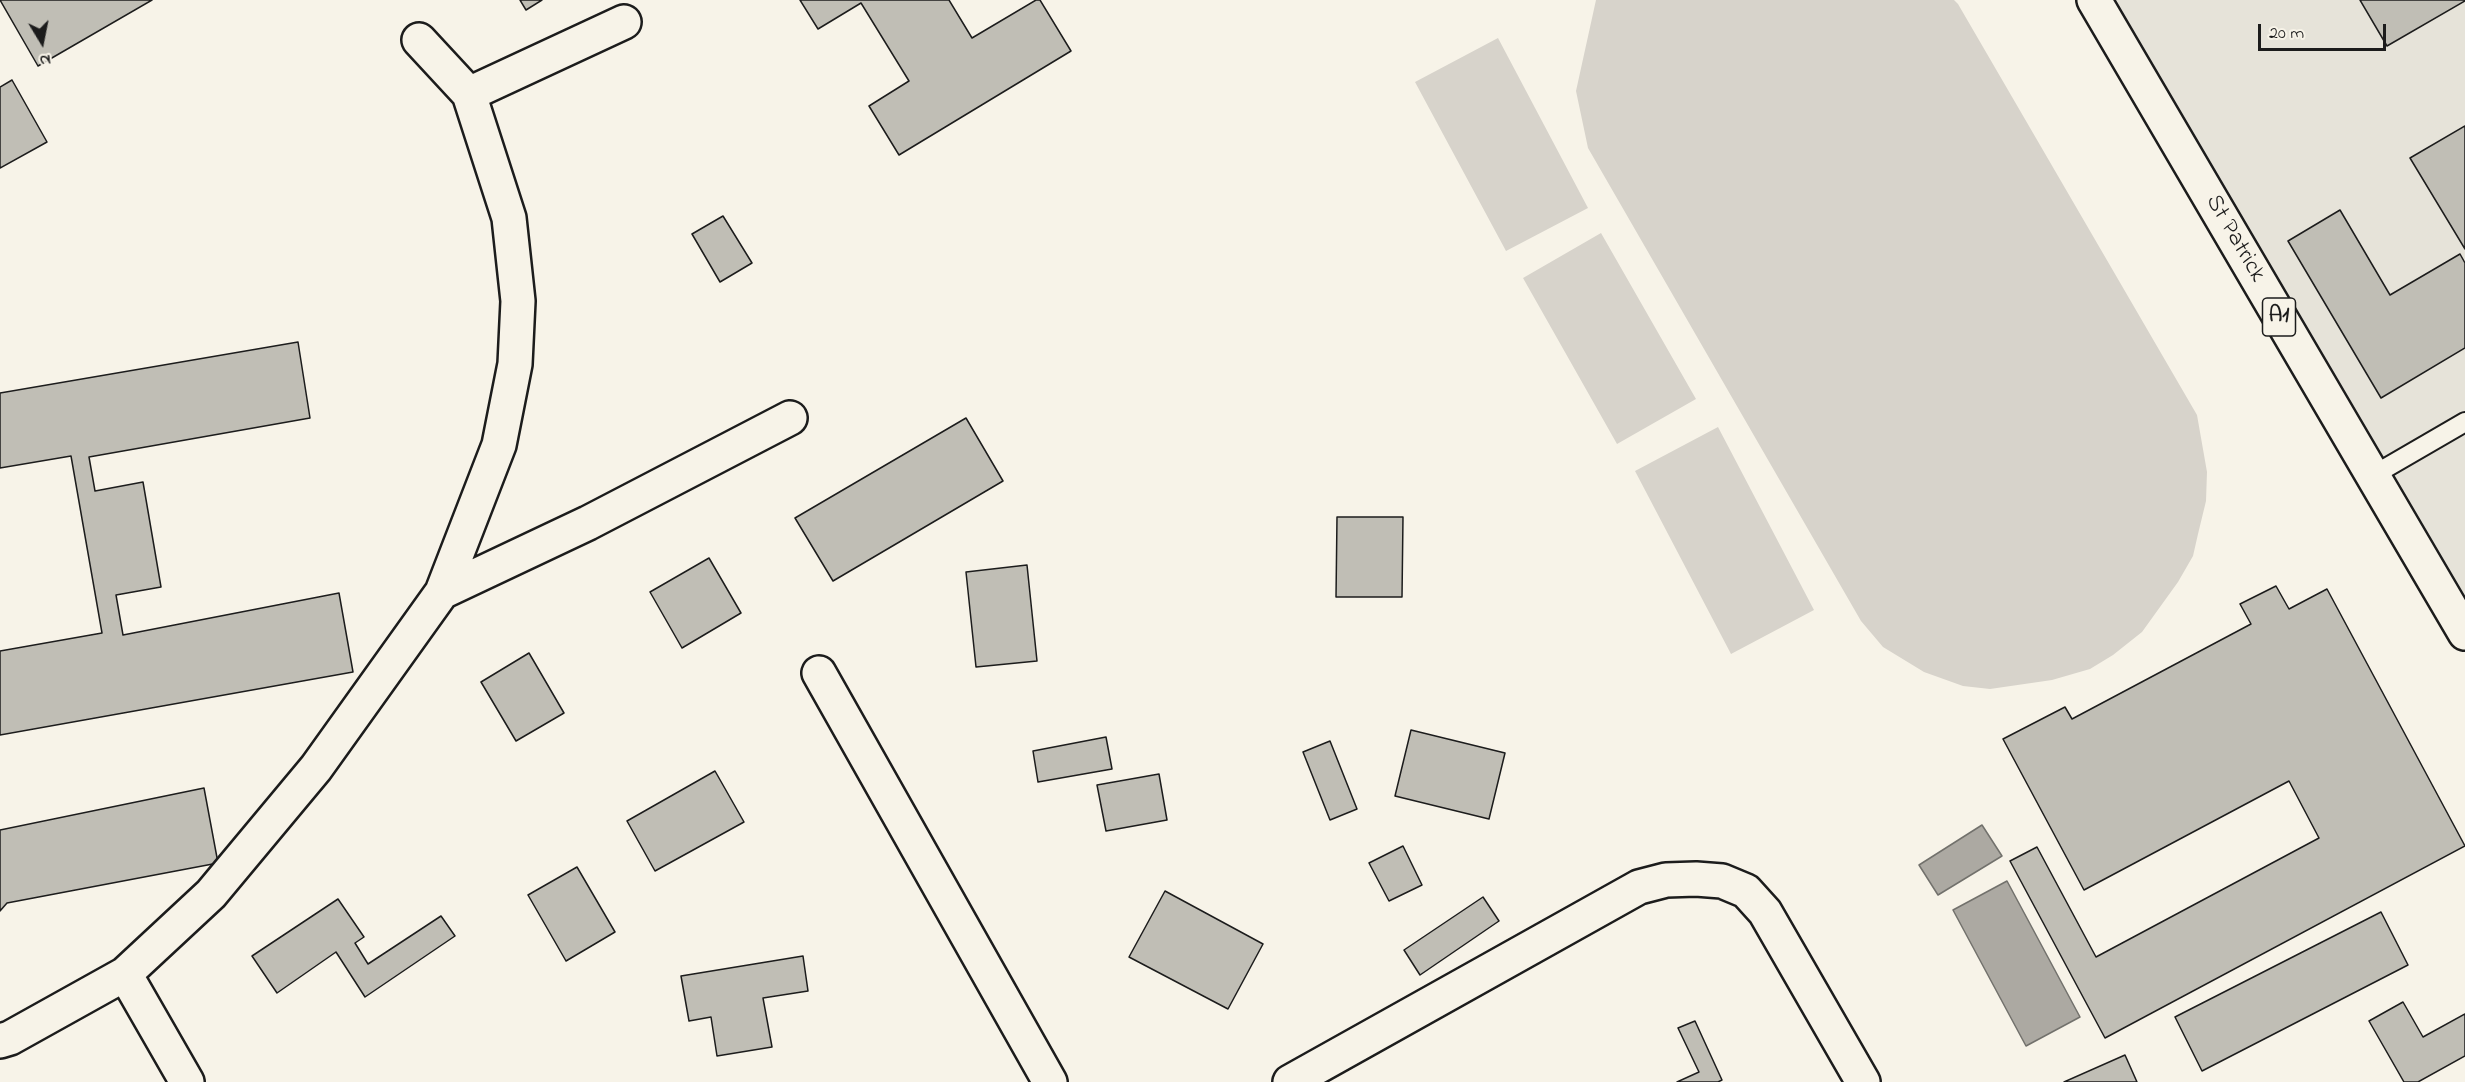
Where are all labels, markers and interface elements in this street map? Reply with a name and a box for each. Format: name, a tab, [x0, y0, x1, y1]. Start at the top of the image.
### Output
north arrow	[12, 12, 72, 72]
scale bar	[2261, 12, 2388, 50]
text: 20 m	[2269, 21, 2304, 47]
text: N	[38, 47, 53, 72]
street label: St Patrick	[2198, 190, 2270, 288]
road number: A1	[2262, 298, 2296, 336]

